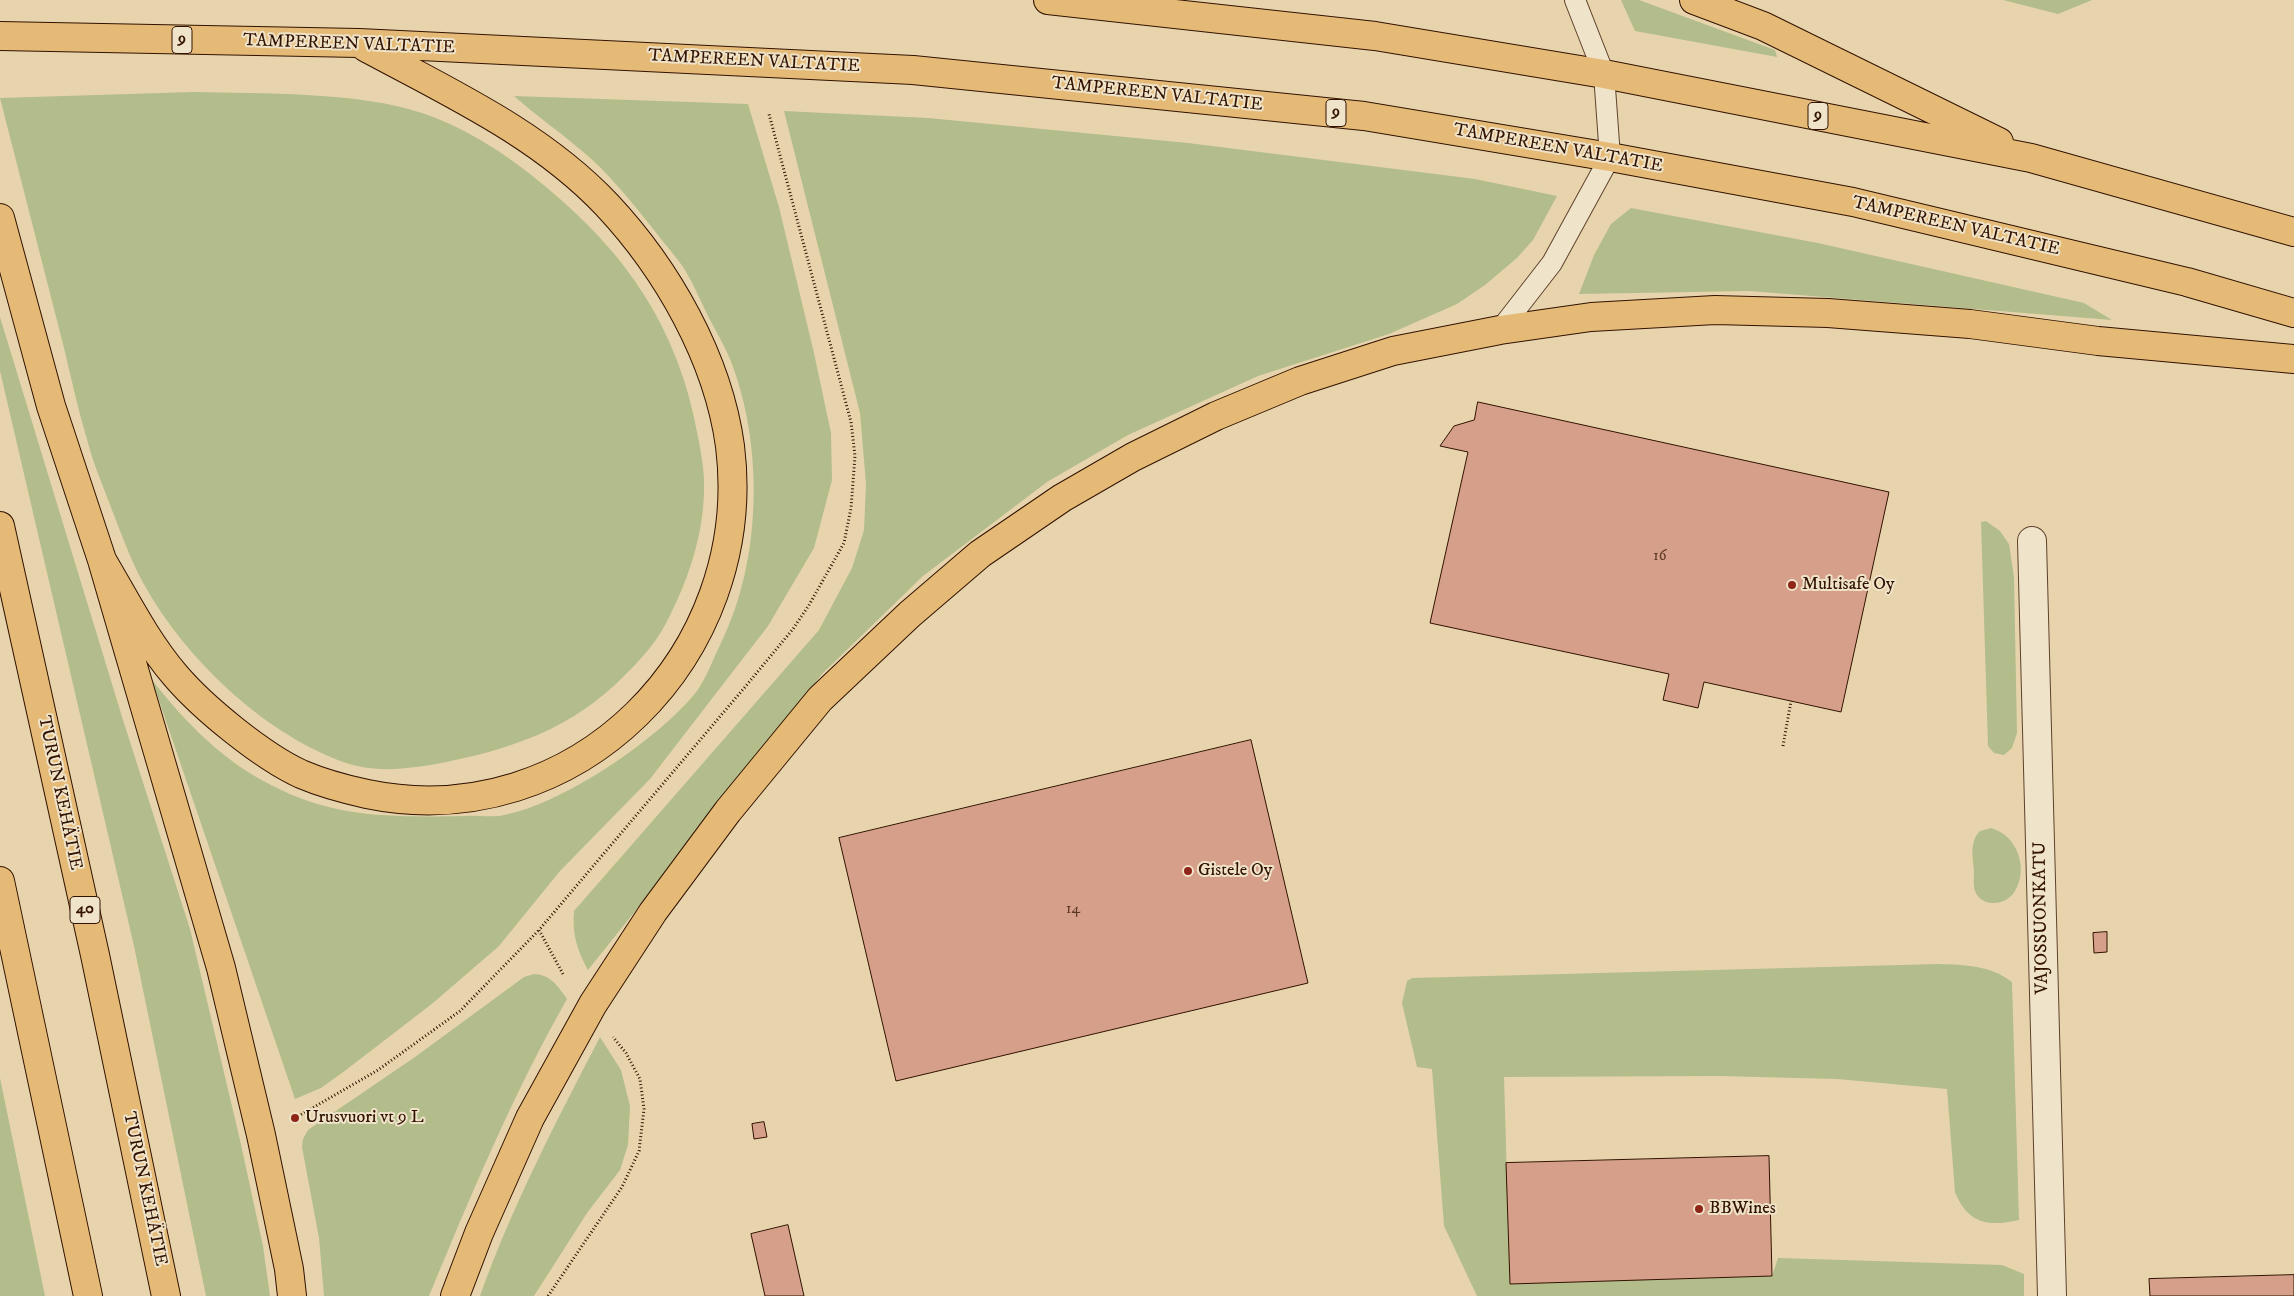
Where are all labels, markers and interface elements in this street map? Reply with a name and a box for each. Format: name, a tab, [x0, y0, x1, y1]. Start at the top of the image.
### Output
road number: 9	[172, 26, 192, 54]
street label: TAMPEREEN VALTATIE	[243, 31, 455, 59]
street label: TAMPEREEN VALTATIE	[648, 46, 860, 78]
street label: TAMPEREEN VALTATIE	[1050, 73, 1264, 117]
road number: 9	[1326, 100, 1346, 126]
road number: 9	[1808, 102, 1828, 130]
street label: TAMPEREEN VALTATIE	[1452, 120, 1664, 178]
street label: TAMPEREEN VALTATIE	[1850, 193, 2062, 261]
house number: 16	[1653, 548, 1667, 566]
place label: Multisafe Oy	[1802, 574, 1895, 596]
marker: Multisafe Oy	[1786, 579, 1798, 591]
street label: TURUN KEHÄTIE	[32, 714, 86, 872]
street label: VAJOSSUONKATU	[2030, 841, 2054, 995]
place label: Gistele Oy	[1198, 860, 1272, 882]
marker: Gistele Oy	[1182, 865, 1194, 877]
road number: 40	[70, 896, 100, 924]
house number: 14	[1066, 901, 1080, 919]
place label: Urusvuori vt 9 L	[305, 1107, 424, 1129]
street label: TURUN KEHÄTIE	[117, 1110, 171, 1268]
marker: Urusvuori vt 9 L	[289, 1112, 301, 1124]
place label: BBWines	[1709, 1198, 1776, 1220]
marker: BBWines	[1693, 1203, 1705, 1215]

